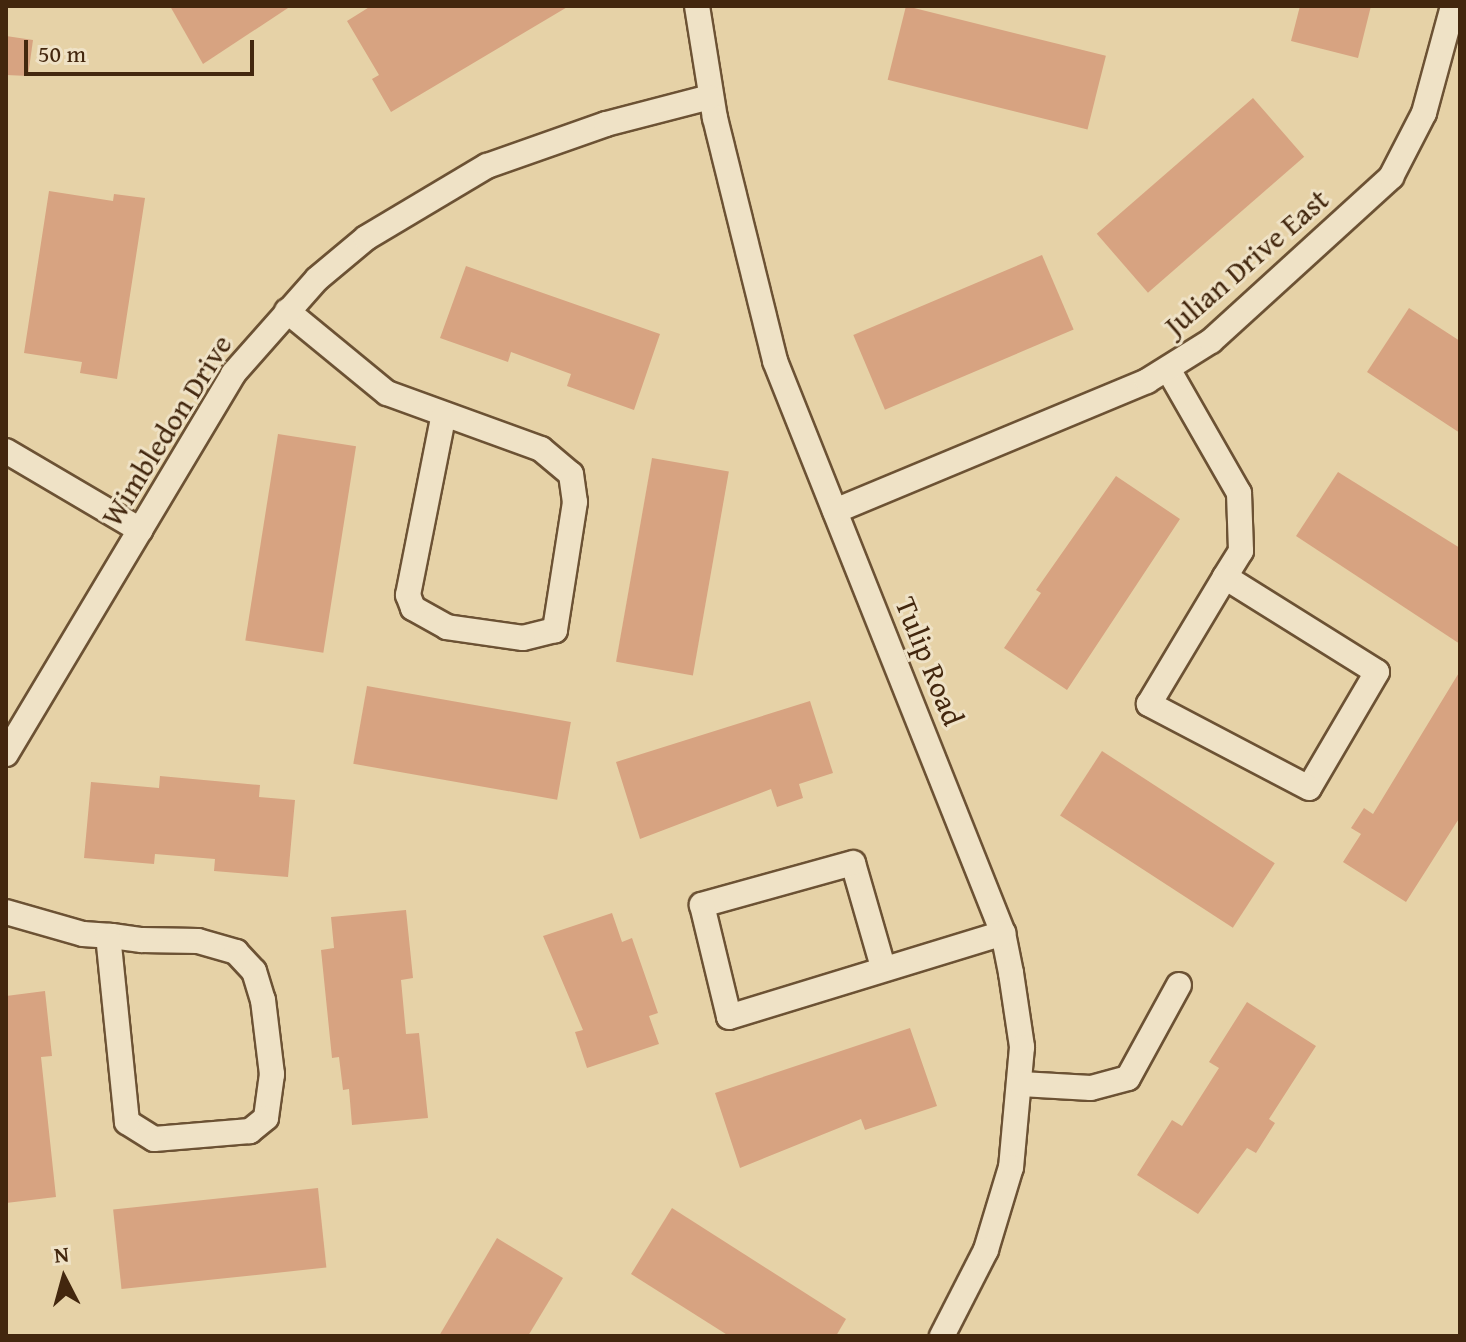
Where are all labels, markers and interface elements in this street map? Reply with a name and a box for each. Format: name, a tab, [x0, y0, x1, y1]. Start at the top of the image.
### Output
scale bar	[28, 24, 258, 74]
text: 50 m	[38, 36, 86, 71]
street label: Julian Drive East	[1156, 181, 1336, 343]
street label: Wimbledon Drive	[93, 328, 239, 532]
street label: Tulip Road	[888, 591, 972, 731]
text: N	[52, 1237, 70, 1271]
north arrow	[24, 1238, 104, 1318]

